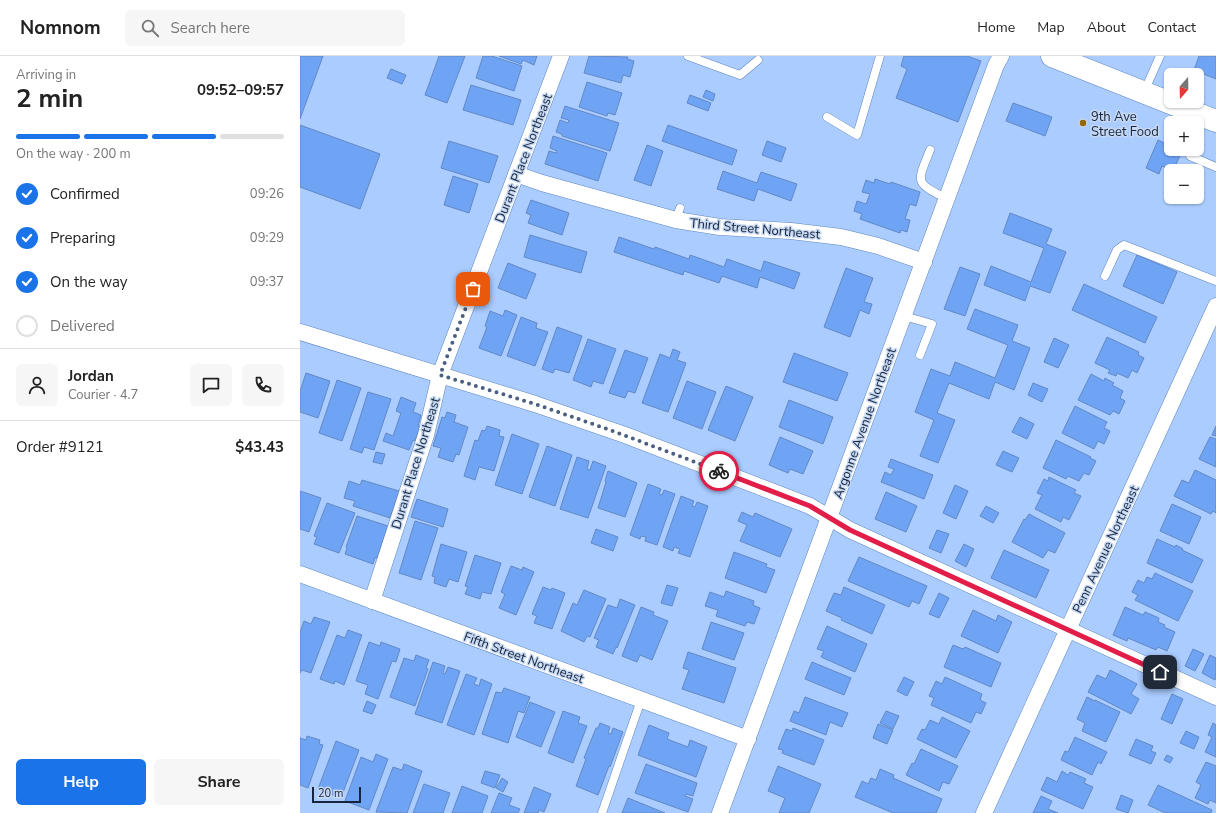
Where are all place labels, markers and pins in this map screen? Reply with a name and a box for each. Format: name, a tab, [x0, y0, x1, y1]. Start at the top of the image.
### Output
place label: 9th Ave Street Food	[1091, 108, 1159, 141]
marker: 9th Ave Street Food	[1078, 118, 1088, 128]
pin	[456, 272, 490, 306]
pin	[1143, 655, 1177, 689]

